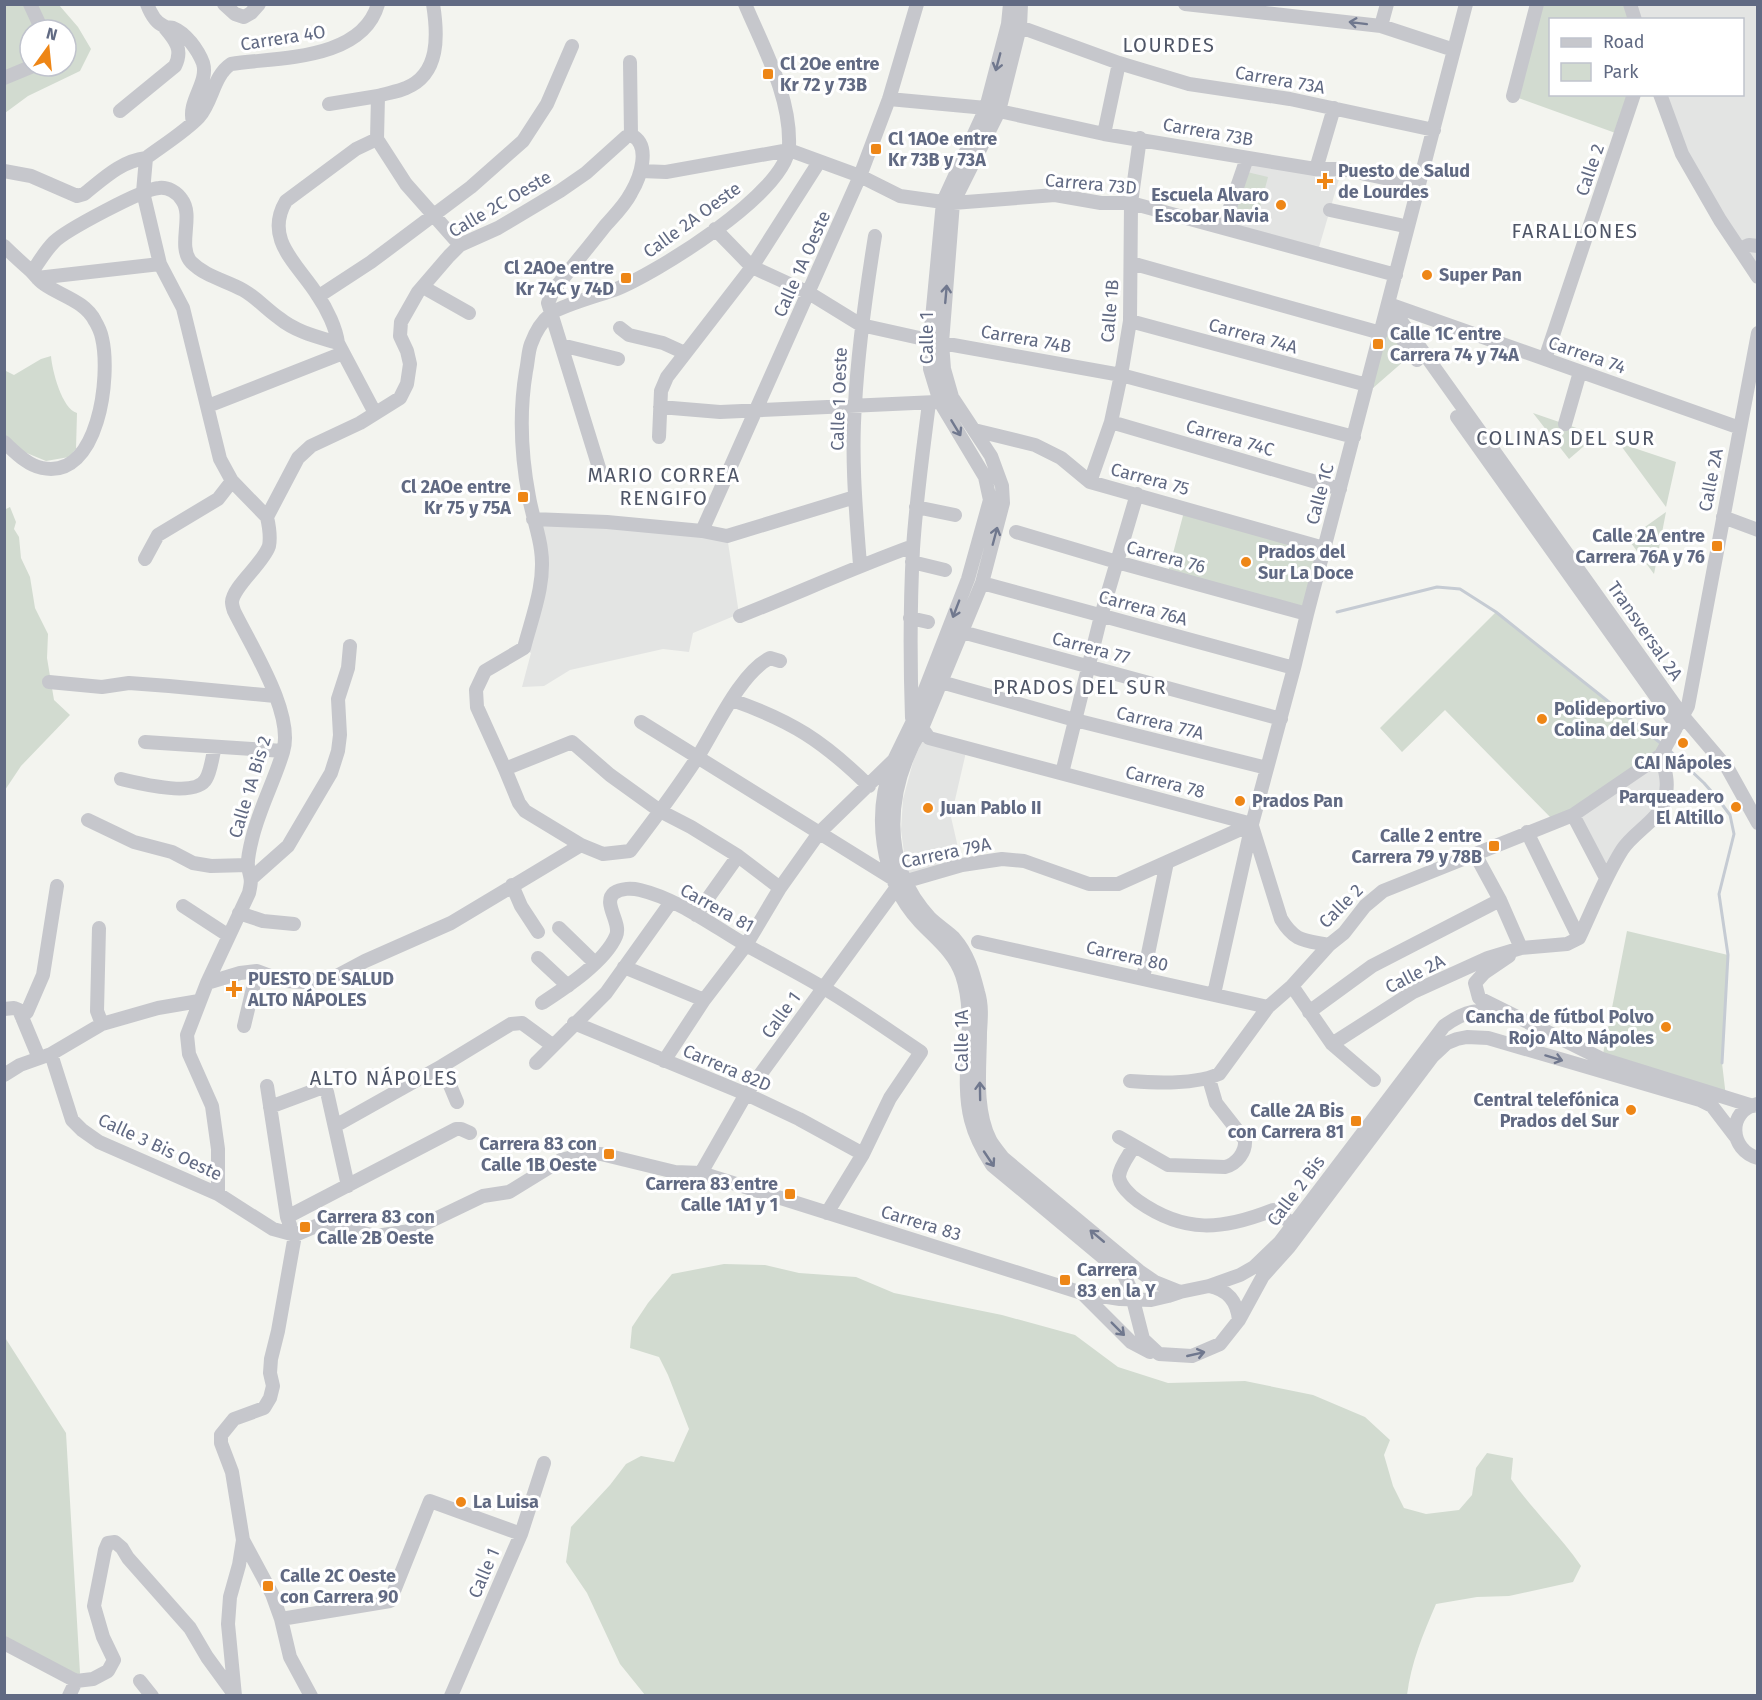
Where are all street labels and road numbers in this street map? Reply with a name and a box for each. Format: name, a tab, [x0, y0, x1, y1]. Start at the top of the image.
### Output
street label: Carrera 4O	[239, 20, 327, 56]
street label: Carrera 73A	[1233, 61, 1327, 99]
street label: Carrera 73B	[1161, 113, 1255, 151]
street label: Calle 2	[1571, 141, 1609, 199]
street label: Calle 2C Oeste	[445, 166, 555, 242]
street label: Carrera 73D	[1044, 169, 1138, 199]
street label: Calle 2A Oeste	[639, 177, 745, 263]
street label: Calle 1A Oeste	[769, 207, 835, 321]
street label: Calle 1B	[1096, 278, 1124, 343]
street label: Calle 1	[916, 312, 938, 364]
street label: Carrera 74A	[1206, 314, 1300, 359]
street label: Carrera 74B	[979, 320, 1073, 358]
street label: Carrera 74	[1545, 331, 1629, 379]
street label: Calle 1 Oeste	[826, 347, 852, 451]
street label: Carrera 74C	[1183, 415, 1277, 461]
street label: Calle 2A	[1694, 446, 1728, 513]
street label: Carrera 75	[1108, 458, 1192, 500]
street label: Calle 1C	[1301, 461, 1339, 527]
street label: Carrera 76	[1124, 536, 1208, 578]
street label: Transversal 2A	[1603, 577, 1688, 685]
street label: Carrera 76A	[1096, 586, 1191, 631]
street label: Carrera 77	[1050, 627, 1132, 669]
street label: Carrera 77A	[1114, 702, 1207, 745]
street label: Calle 1A Bis 2	[224, 733, 276, 841]
street label: Carrera 78	[1123, 761, 1207, 803]
street label: Carrera 79A	[899, 833, 993, 873]
street label: Carrera 81	[676, 879, 758, 937]
street label: Calle 2	[1314, 879, 1368, 933]
street label: Carrera 80	[1084, 936, 1170, 976]
street label: Calle 2A	[1382, 949, 1449, 998]
street label: Calle 1	[757, 987, 805, 1043]
street label: Calle 1A	[951, 1009, 973, 1072]
street label: Carrera 82D	[679, 1040, 775, 1096]
street label: Calle 3 Bis Oeste	[95, 1109, 225, 1185]
street label: Calle 2 Bis	[1262, 1151, 1330, 1231]
street label: Carrera 83	[878, 1200, 964, 1246]
street label: Calle 1	[464, 1545, 504, 1601]

